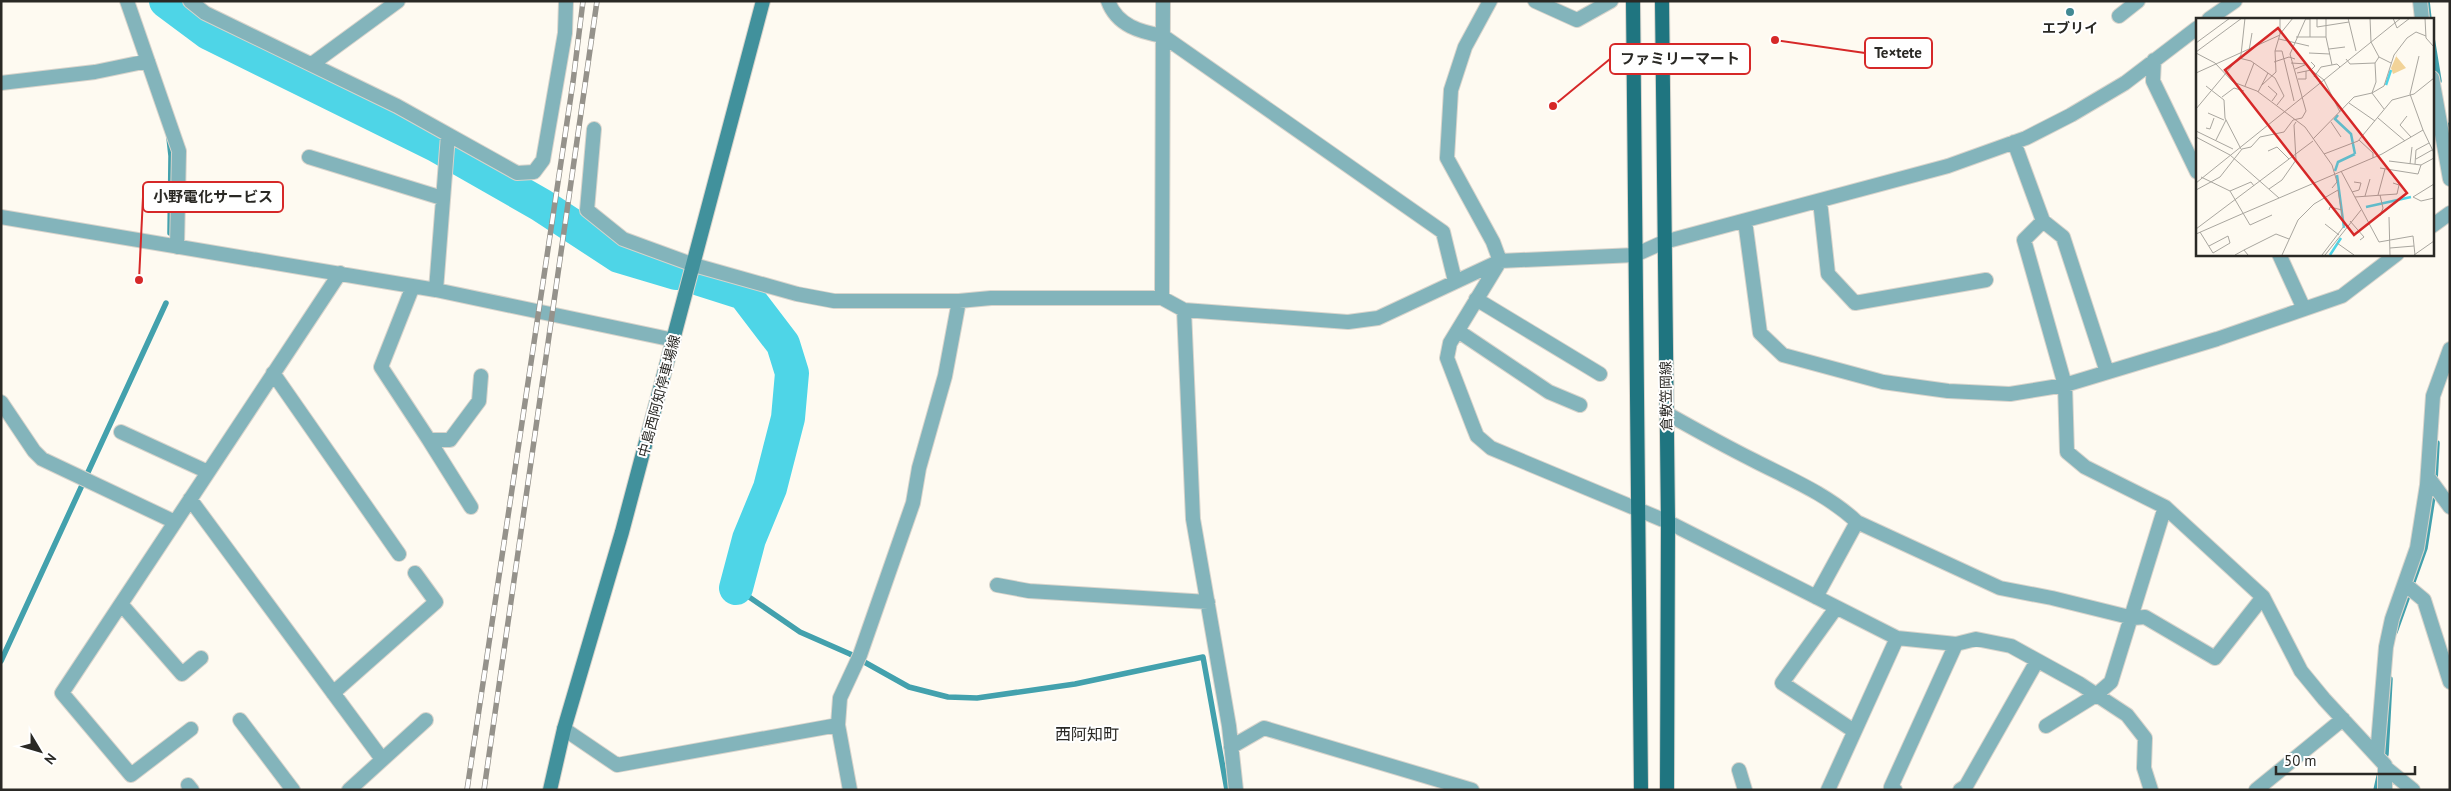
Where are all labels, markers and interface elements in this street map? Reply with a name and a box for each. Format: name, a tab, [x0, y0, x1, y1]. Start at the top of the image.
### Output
marker: エブリイ	[2064, 6, 2076, 18]
inset map	[2196, 18, 2434, 255]
place label: エブリイ	[2042, 19, 2098, 37]
callout: Te×tete	[1865, 38, 1932, 68]
text: Te×tete	[1874, 43, 1922, 62]
callout: ファミリーマート	[1610, 44, 1750, 74]
text: ファミリーマート	[1620, 49, 1740, 68]
callout: 小野電化サービス	[143, 182, 283, 212]
text: 小野電化サービス	[153, 187, 273, 206]
street label: 中島西阿知停車場線	[634, 333, 684, 459]
street label: 倉敷笠岡線	[1656, 361, 1676, 431]
district label: 西阿知町	[1055, 724, 1119, 744]
north arrow	[15, 726, 65, 776]
scale bar	[2276, 744, 2415, 776]
text: N	[40, 750, 60, 768]
text: 50 m	[2284, 751, 2317, 770]

